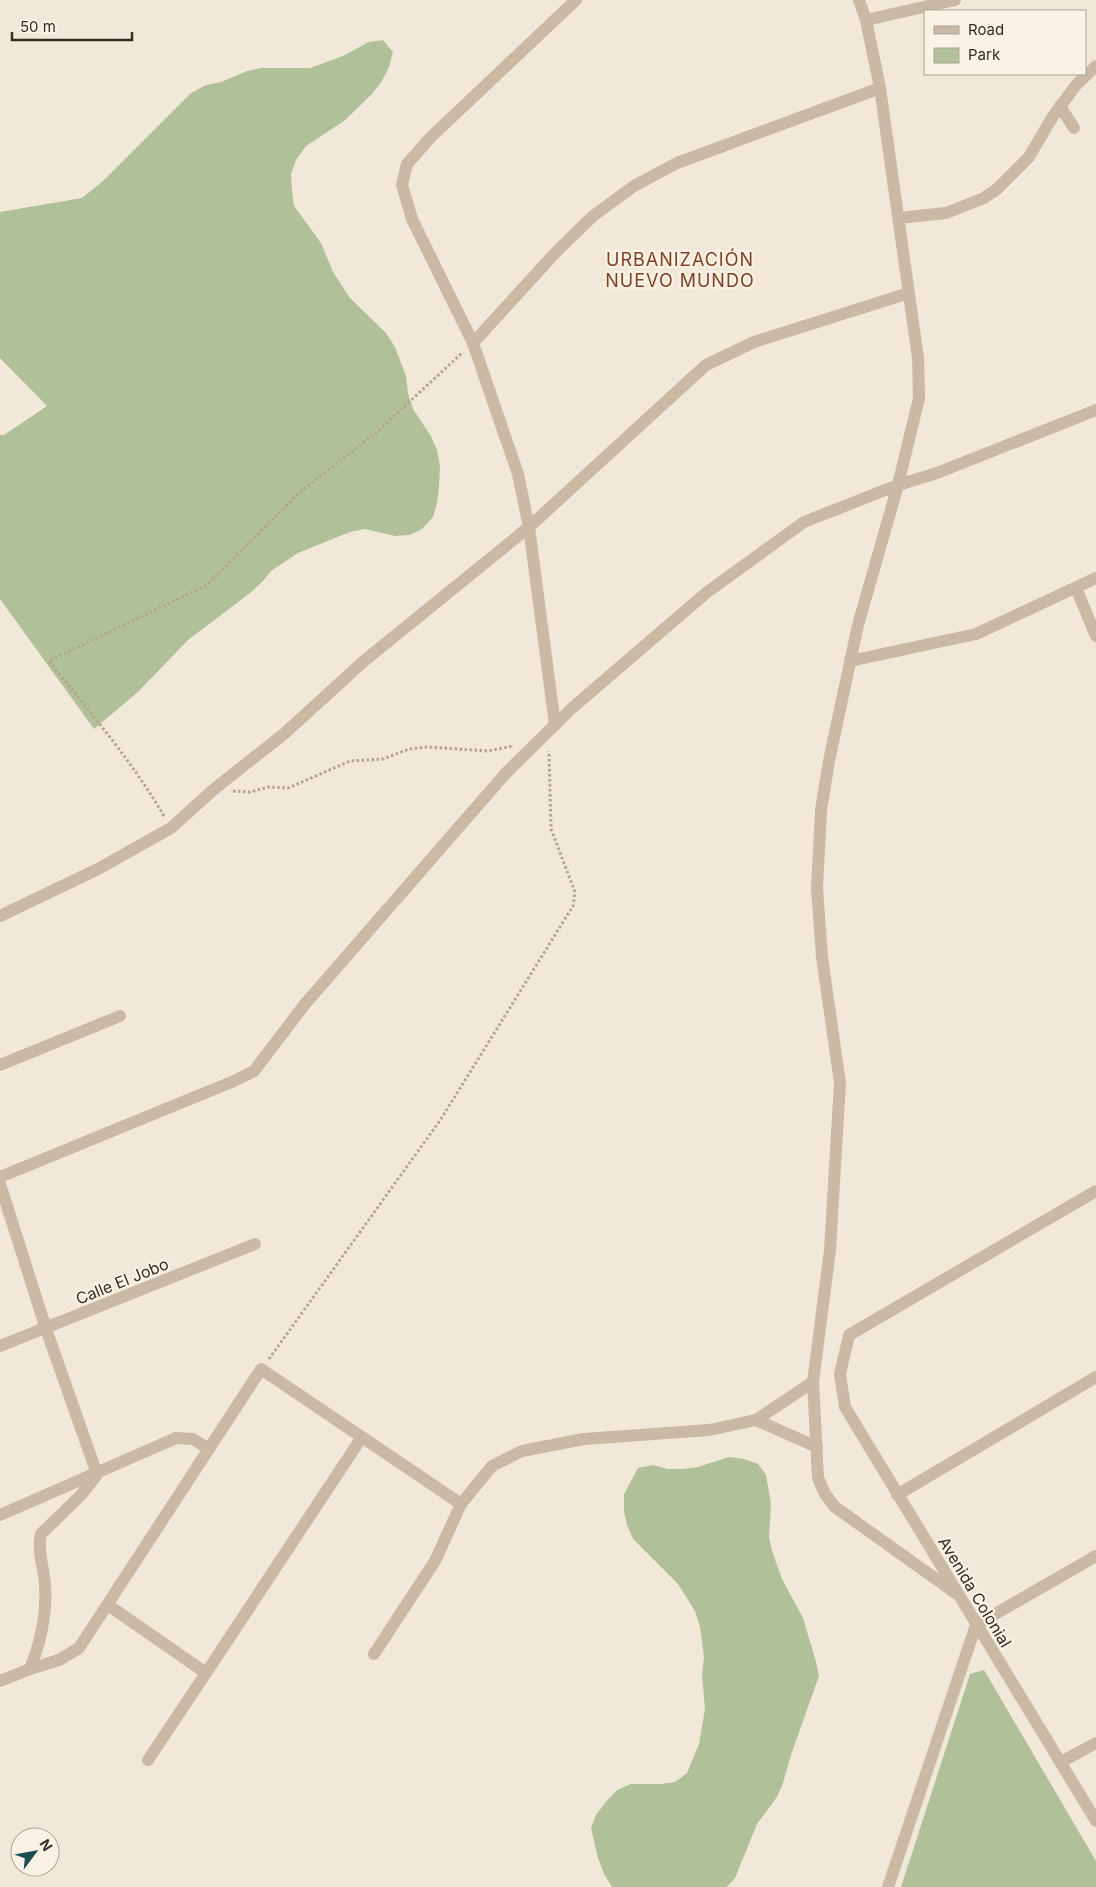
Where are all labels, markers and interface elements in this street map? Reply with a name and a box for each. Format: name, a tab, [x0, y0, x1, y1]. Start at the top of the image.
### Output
scale bar	[12, 10, 132, 42]
legend	[924, 10, 1086, 75]
text: 50 m	[20, 17, 56, 36]
text: Road	[968, 20, 1004, 39]
text: Park	[968, 45, 1001, 64]
district label: URBANIZACIÓN NUEVO MUNDO	[605, 248, 755, 291]
street label: Calle El Jobo	[73, 1253, 171, 1309]
street label: Avenida Colonial	[934, 1533, 1016, 1651]
north arrow	[10, 1827, 60, 1877]
text: N	[36, 1836, 56, 1854]

